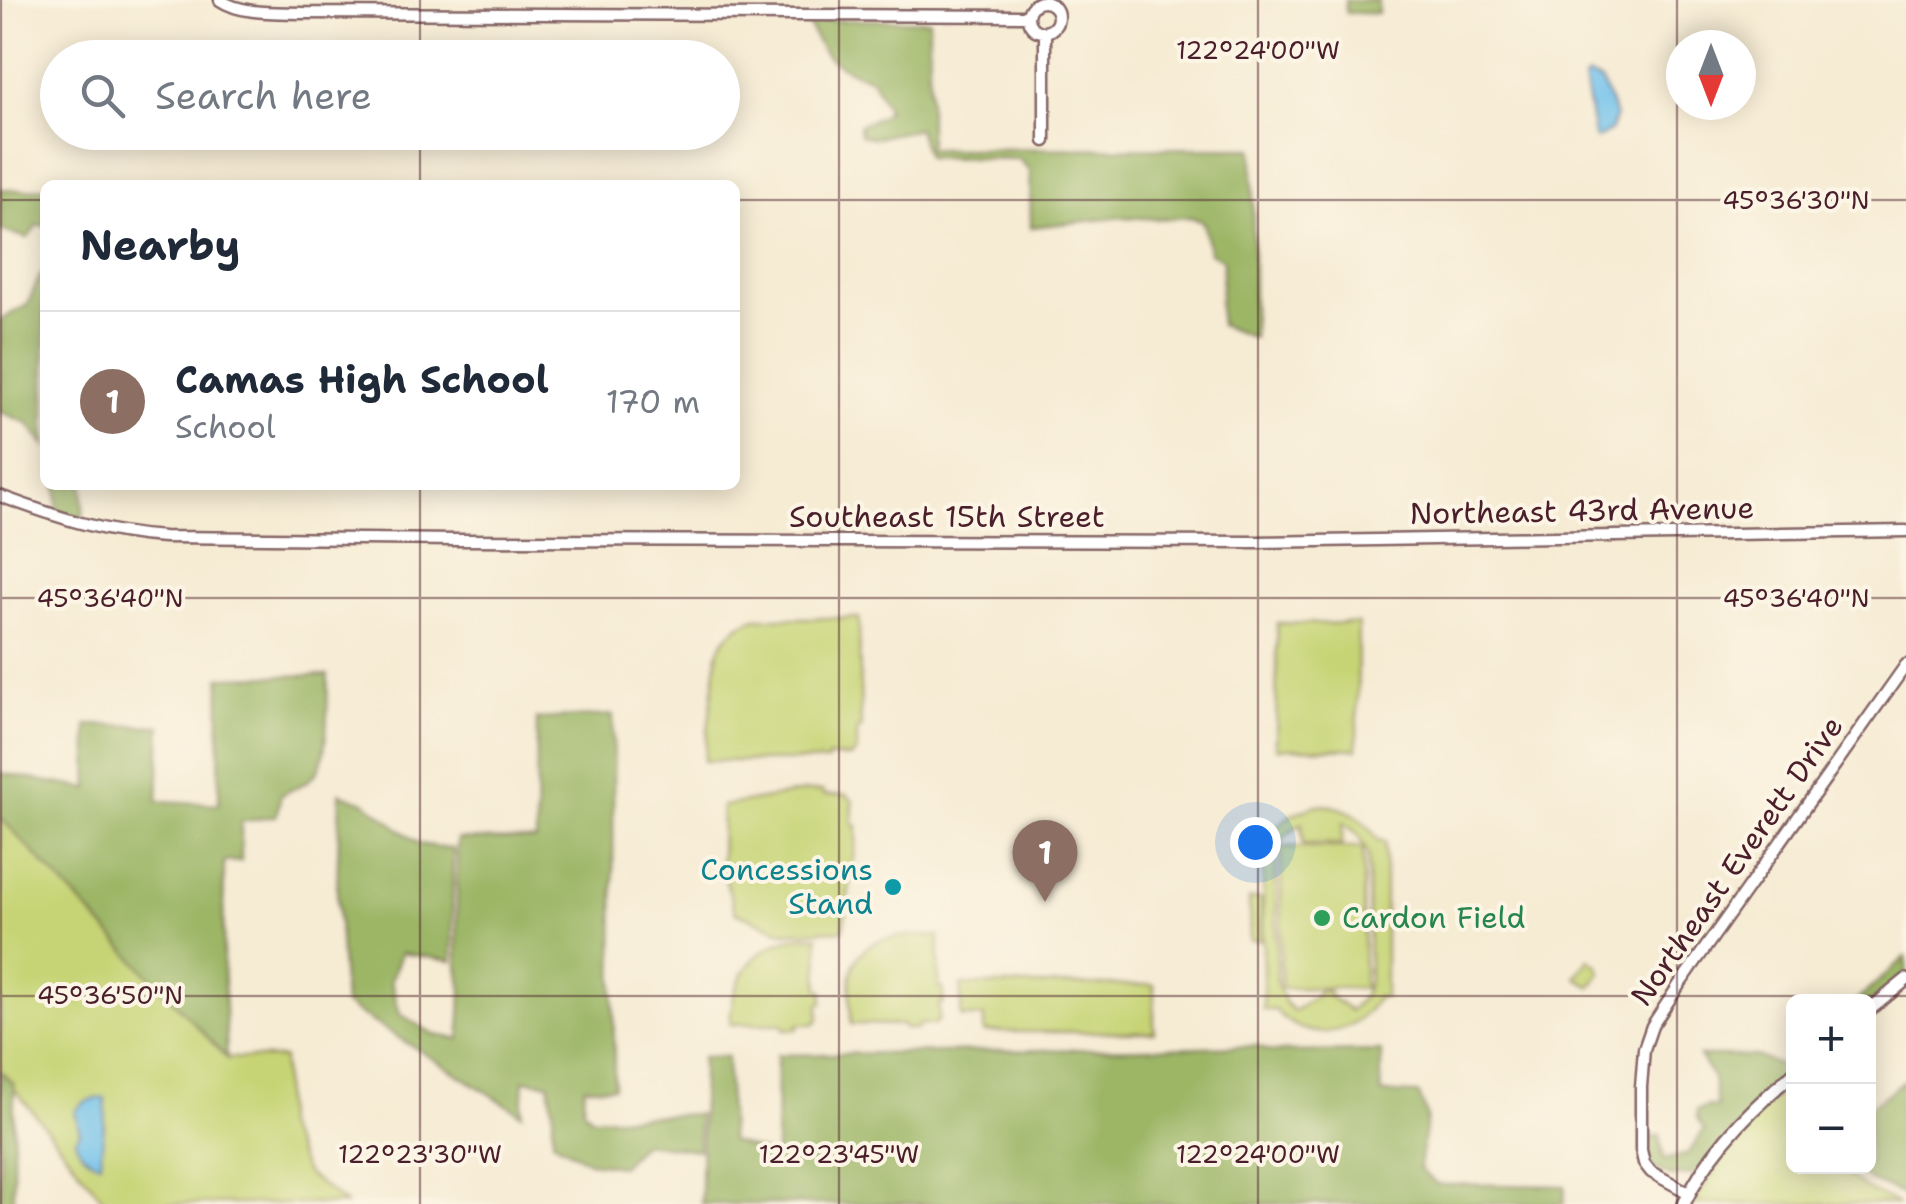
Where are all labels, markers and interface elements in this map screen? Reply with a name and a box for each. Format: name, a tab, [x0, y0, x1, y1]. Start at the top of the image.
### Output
north arrow	[1666, 30, 1756, 120]
text: 122°24'00"W	[1176, 33, 1340, 67]
search box	[40, 40, 740, 150]
icon: search	[75, 68, 130, 123]
text: Search here	[155, 70, 372, 121]
text: 45°36'30"N	[1722, 183, 1870, 217]
text: Nearby	[80, 217, 240, 273]
text: Camas High School	[175, 354, 549, 405]
text: 1	[105, 380, 120, 423]
text: 170 m	[606, 380, 700, 423]
text: School	[175, 405, 276, 448]
street label: Northeast 43rd Avenue	[1409, 487, 1755, 534]
street label: Southeast 15th Street	[789, 496, 1105, 537]
text: 45°36'40"N	[36, 581, 184, 615]
text: 45°36'40"N	[1722, 581, 1870, 615]
street label: Northeast Everett Drive	[1621, 707, 1852, 1014]
your location	[1230, 817, 1281, 868]
pin: 1	[1012, 820, 1078, 902]
place label: Concessions Stand	[700, 849, 873, 924]
marker: Concessions Stand	[882, 876, 904, 898]
place label: Cardon Field	[1342, 897, 1525, 938]
marker: Cardon Field	[1311, 907, 1333, 929]
text: 45°36'50"N	[37, 978, 183, 1012]
map controls	[1786, 994, 1876, 1174]
button: +	[1786, 994, 1876, 1084]
button: −	[1786, 1084, 1876, 1174]
text: 122°23'30"W	[338, 1137, 502, 1171]
text: 122°23'45"W	[759, 1137, 919, 1171]
text: 122°24'00"W	[1176, 1137, 1340, 1171]

